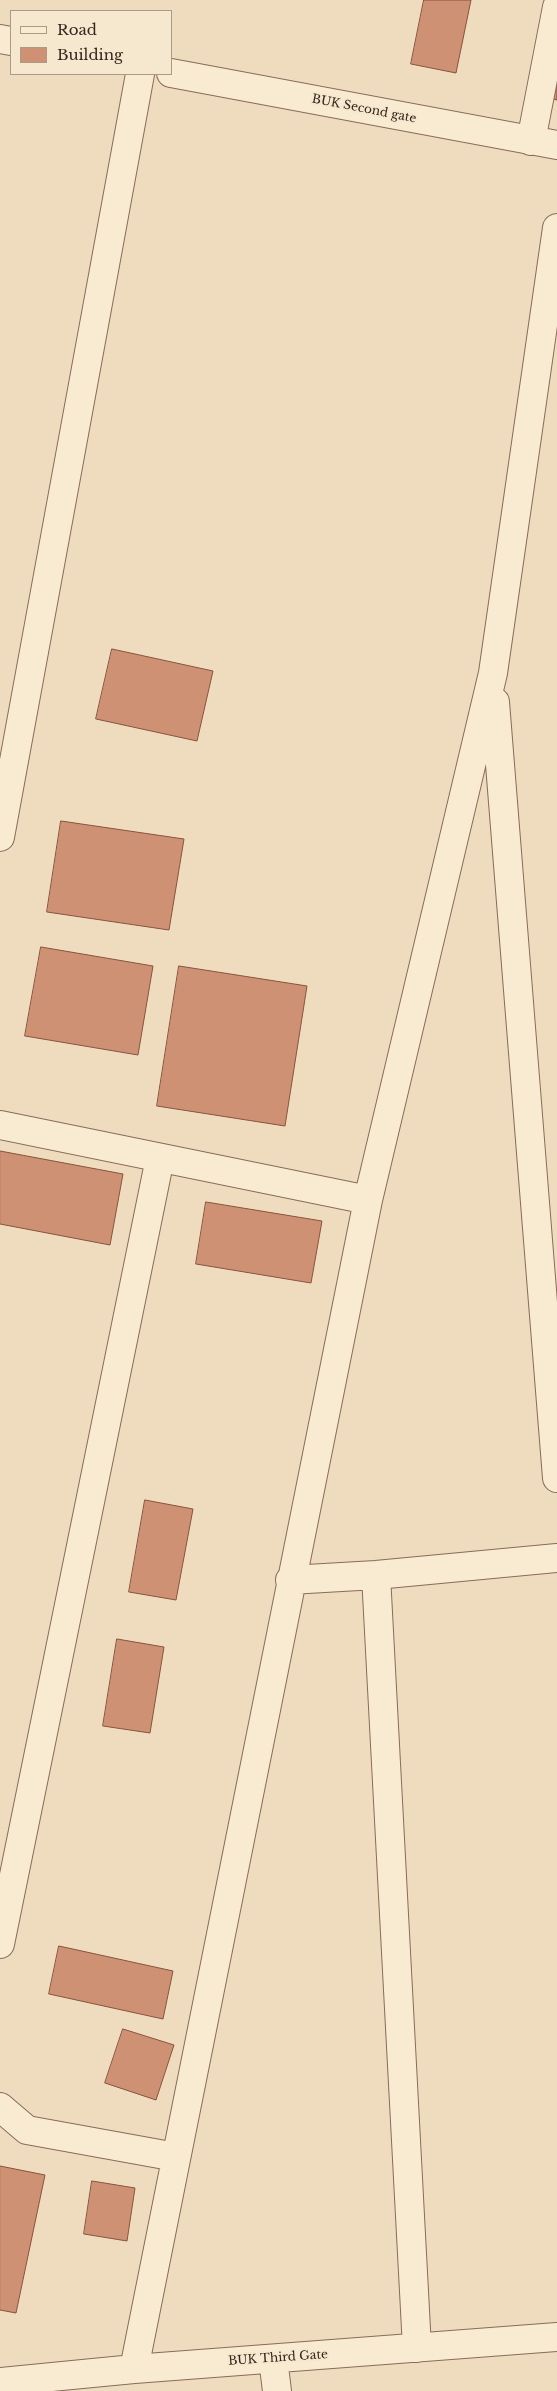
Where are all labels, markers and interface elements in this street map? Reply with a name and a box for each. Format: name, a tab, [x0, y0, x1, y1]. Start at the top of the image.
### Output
legend	[10, 10, 172, 75]
text: Road	[57, 20, 97, 39]
text: Building	[57, 45, 123, 64]
street label: BUK Second gate	[311, 92, 417, 126]
street label: BUK Third Gate	[228, 2347, 328, 2369]

